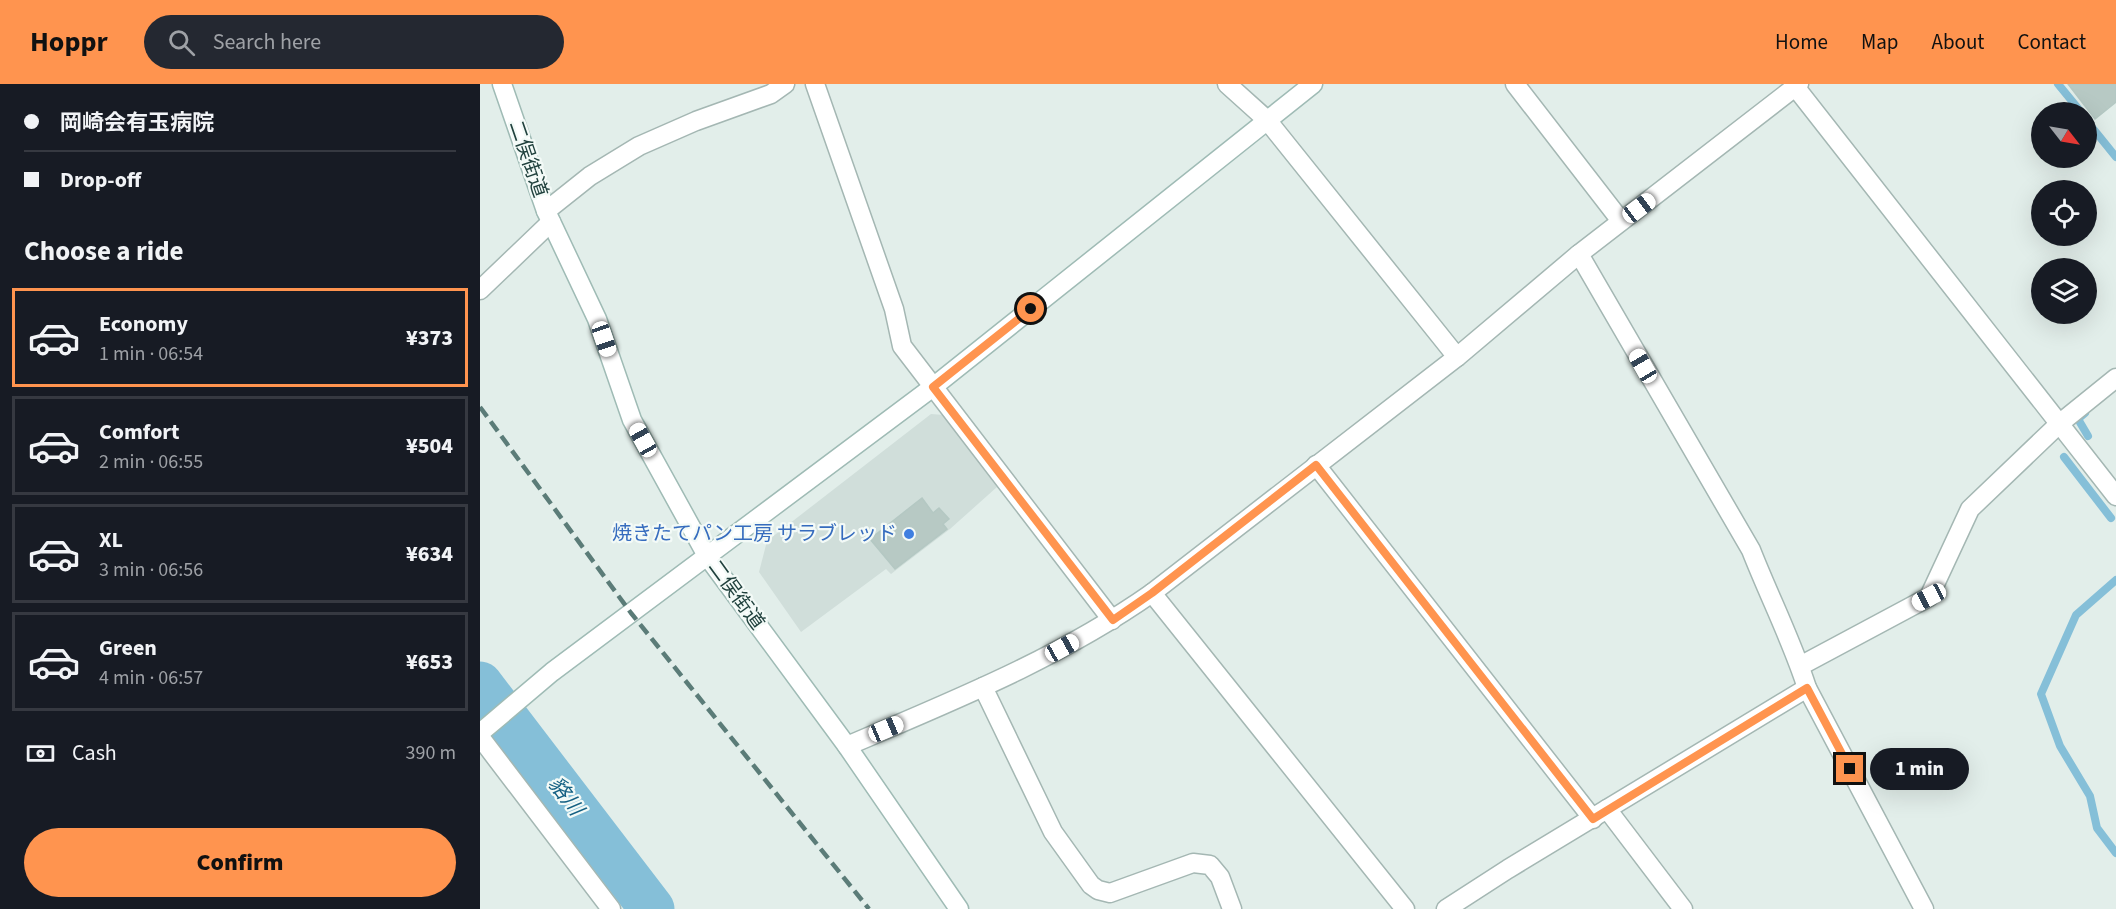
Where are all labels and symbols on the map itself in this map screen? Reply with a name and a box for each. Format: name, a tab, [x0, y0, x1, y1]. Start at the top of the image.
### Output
north arrow	[2031, 102, 2097, 168]
street label: 二俣街道	[502, 117, 554, 201]
car	[1619, 190, 1659, 226]
route start	[1017, 295, 1044, 322]
car	[590, 319, 618, 359]
car	[1626, 346, 1660, 386]
car	[626, 420, 660, 460]
place label: 焼きたてパン工房 サラブレッド	[612, 520, 897, 548]
marker: 焼きたてパン工房 サラブレッド	[902, 527, 916, 541]
street label: 二俣街道	[701, 554, 771, 636]
car	[1909, 581, 1949, 613]
car	[1042, 631, 1082, 665]
car	[866, 714, 906, 744]
callout: 1 min	[1871, 748, 1970, 790]
route end	[1836, 755, 1863, 782]
water label: 貉川	[541, 770, 592, 823]

